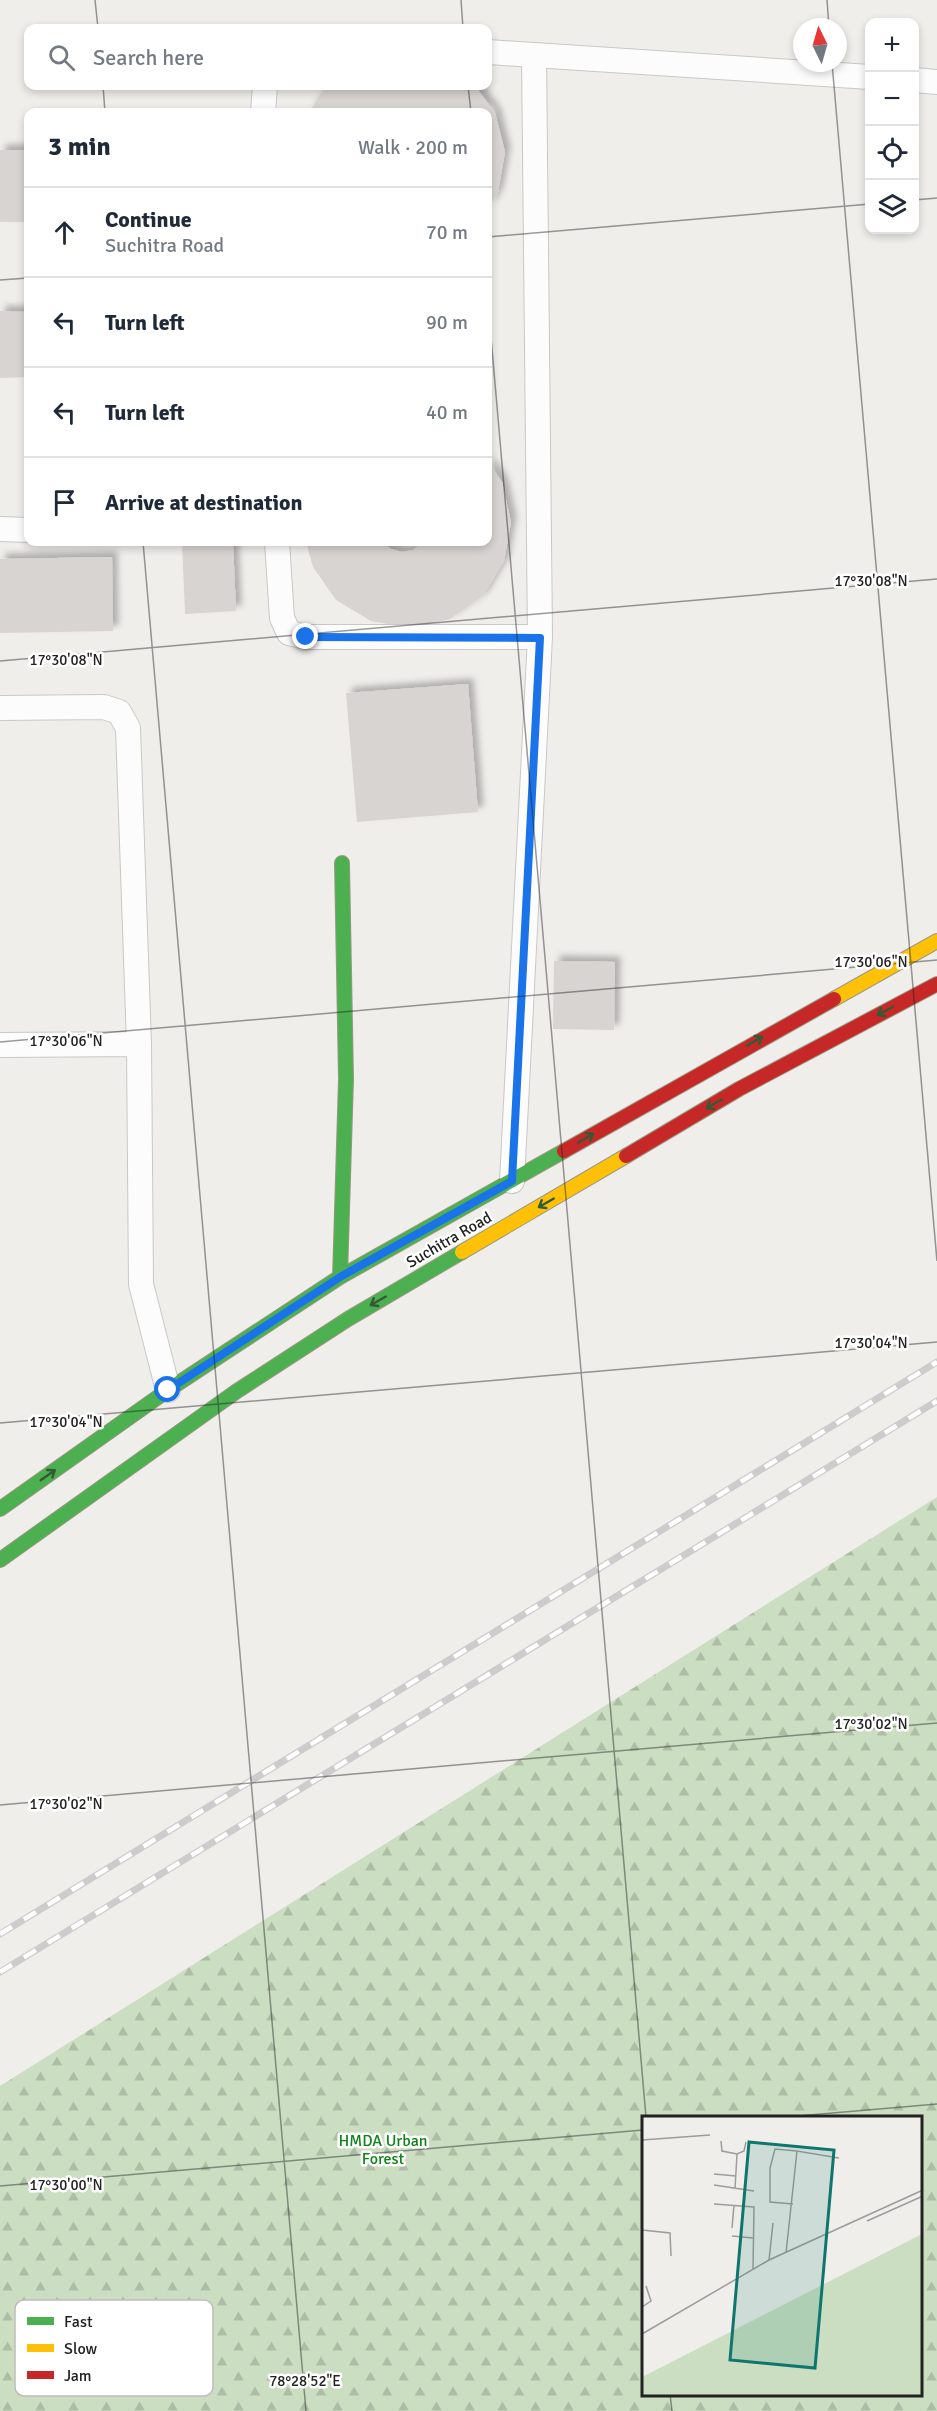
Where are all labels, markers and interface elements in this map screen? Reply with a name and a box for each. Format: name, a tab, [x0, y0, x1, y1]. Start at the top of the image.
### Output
north arrow	[793, 18, 847, 72]
map controls	[865, 18, 919, 234]
button: +	[865, 18, 919, 72]
search box	[24, 24, 492, 90]
icon: search	[45, 41, 78, 74]
text: Search here	[93, 44, 204, 71]
button: −	[865, 72, 919, 126]
button: locate	[865, 126, 919, 180]
text: 3 min	[48, 131, 111, 163]
text: Walk · 200 m	[358, 135, 468, 160]
button: layers	[865, 180, 919, 234]
text: Continue	[105, 206, 192, 233]
icon: ahead	[48, 216, 81, 249]
text: 70 m	[426, 220, 468, 245]
text: Suchitra Road	[105, 233, 224, 258]
icon: left	[48, 306, 81, 339]
text: Turn left	[105, 309, 185, 336]
text: 90 m	[426, 310, 468, 335]
icon: left	[48, 396, 81, 429]
text: Turn left	[105, 399, 185, 426]
text: 40 m	[426, 400, 468, 425]
icon: arrive	[48, 486, 81, 519]
text: Arrive at destination	[105, 489, 302, 516]
text: 17°30'08"N	[834, 572, 908, 590]
route end	[292, 623, 318, 649]
text: 17°30'08"N	[29, 651, 103, 669]
text: 17°30'06"N	[834, 953, 908, 971]
one-way arrow	[877, 1006, 895, 1017]
text: 17°30'06"N	[29, 1032, 103, 1050]
one-way arrow	[746, 1035, 764, 1046]
one-way arrow	[706, 1098, 723, 1110]
one-way arrow	[577, 1132, 594, 1144]
one-way arrow	[538, 1197, 555, 1209]
street label: Suchitra Road	[403, 1207, 495, 1273]
one-way arrow	[369, 1296, 386, 1308]
text: 17°30'04"N	[834, 1334, 908, 1352]
route start	[154, 1376, 180, 1402]
text: 17°30'04"N	[29, 1413, 103, 1431]
one-way arrow	[39, 1469, 55, 1481]
text: 17°30'02"N	[834, 1715, 908, 1733]
text: 17°30'02"N	[29, 1795, 103, 1813]
inset map	[642, 2116, 922, 2396]
park label: HMDA Urban Forest	[338, 2131, 428, 2169]
text: 17°30'00"N	[29, 2176, 103, 2194]
legend	[15, 2300, 213, 2396]
text: Fast	[64, 2312, 93, 2332]
text: Slow	[64, 2339, 98, 2359]
text: Jam	[64, 2366, 92, 2386]
text: 78°28'52"E	[269, 2372, 341, 2390]

